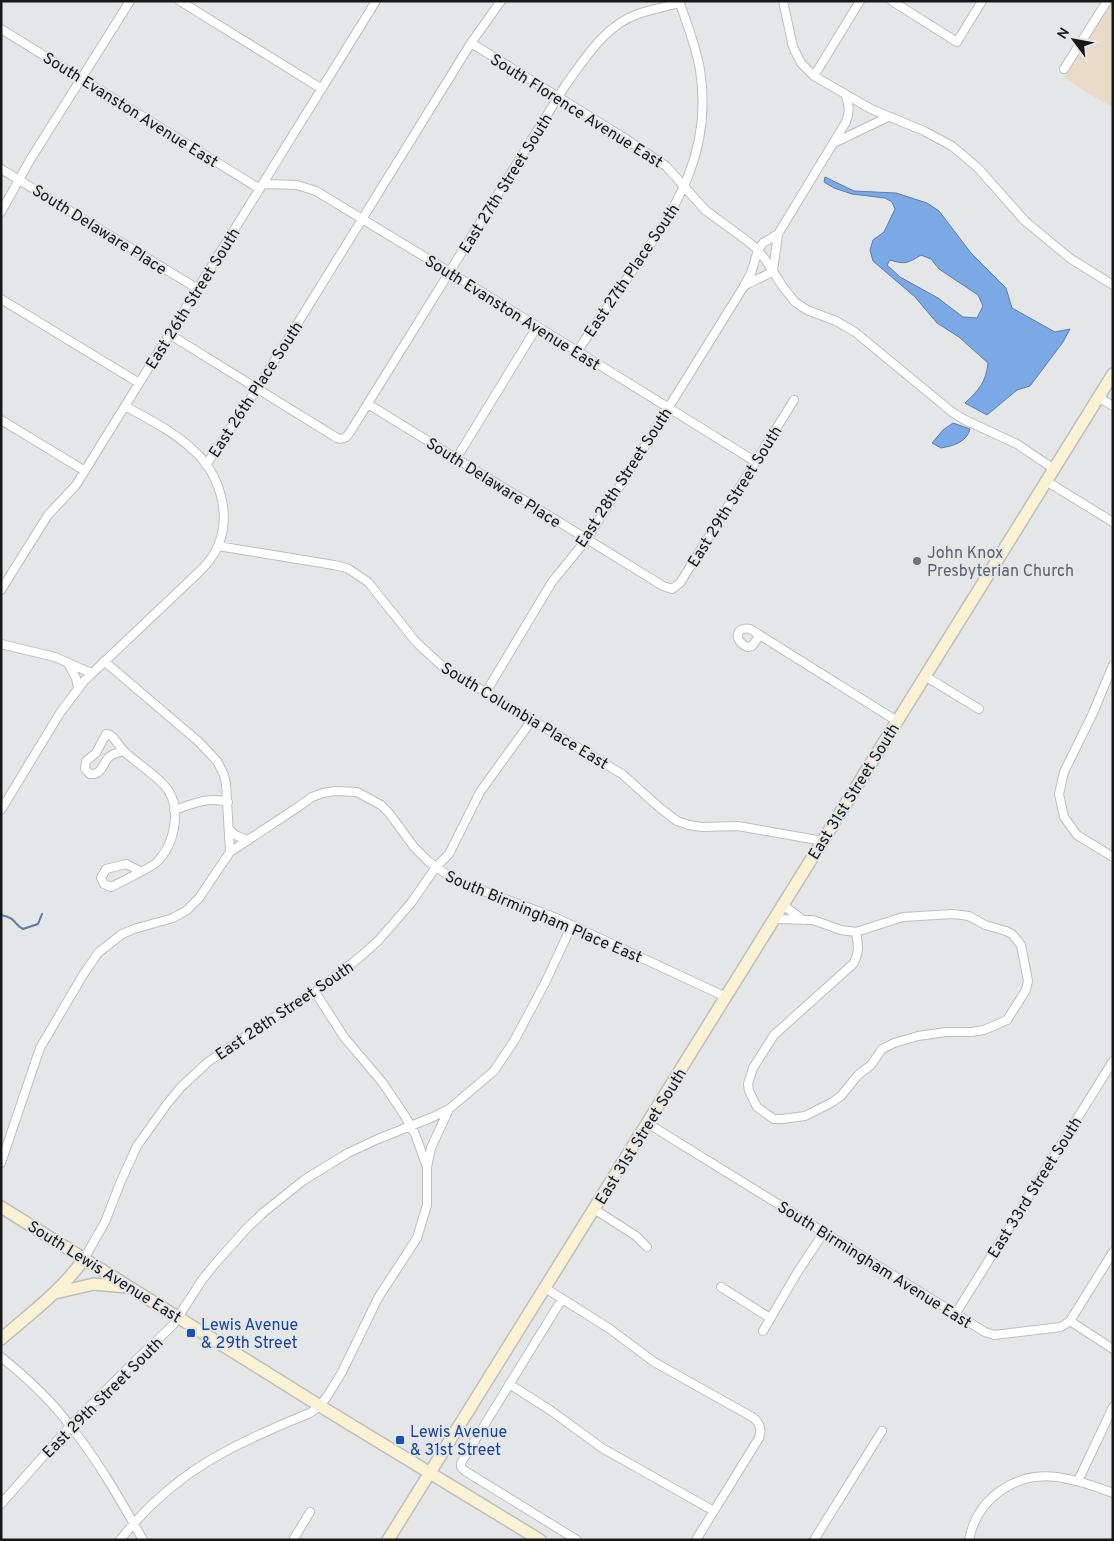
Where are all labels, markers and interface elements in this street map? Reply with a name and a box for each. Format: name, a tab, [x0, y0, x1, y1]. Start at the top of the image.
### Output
north arrow	[1049, 15, 1099, 65]
text: N	[1054, 25, 1074, 43]
street label: South Evanston Avenue East	[39, 48, 221, 173]
street label: South Florence Avenue East	[486, 50, 666, 173]
street label: East 27th Street South	[456, 111, 558, 258]
street label: South Delaware Place	[28, 181, 170, 280]
street label: East 27th Place South	[581, 201, 685, 342]
street label: East 26th Street South	[142, 225, 245, 373]
street label: South Evanston Avenue East	[421, 251, 603, 376]
street label: East 26th Place South	[205, 318, 308, 462]
street label: East 28th Street South	[572, 404, 677, 552]
street label: East 29th Street South	[684, 423, 787, 571]
street label: South Delaware Place	[422, 434, 564, 533]
place label: John Knox Presbyterian Church	[927, 544, 1074, 582]
marker: John Knox Presbyterian Church	[911, 555, 923, 567]
street label: South Columbia Place East	[437, 659, 611, 775]
street label: East 31st Street South	[805, 720, 905, 864]
street label: South Birmingham Place East	[442, 867, 645, 968]
street label: East 28th Street South	[212, 958, 358, 1065]
street label: East 31st Street South	[592, 1065, 692, 1209]
street label: East 33rd Street South	[984, 1114, 1087, 1262]
street label: South Birmingham Avenue East	[773, 1198, 975, 1334]
street label: South Lewis Avenue East	[23, 1217, 185, 1328]
place label: Lewis Avenue & 29th Street	[201, 1316, 298, 1354]
marker: Lewis Avenue & 29th Street	[185, 1327, 197, 1339]
street label: East 29th Street South	[39, 1334, 168, 1463]
place label: Lewis Avenue & 31st Street	[410, 1423, 507, 1461]
marker: Lewis Avenue & 31st Street	[394, 1434, 406, 1446]

